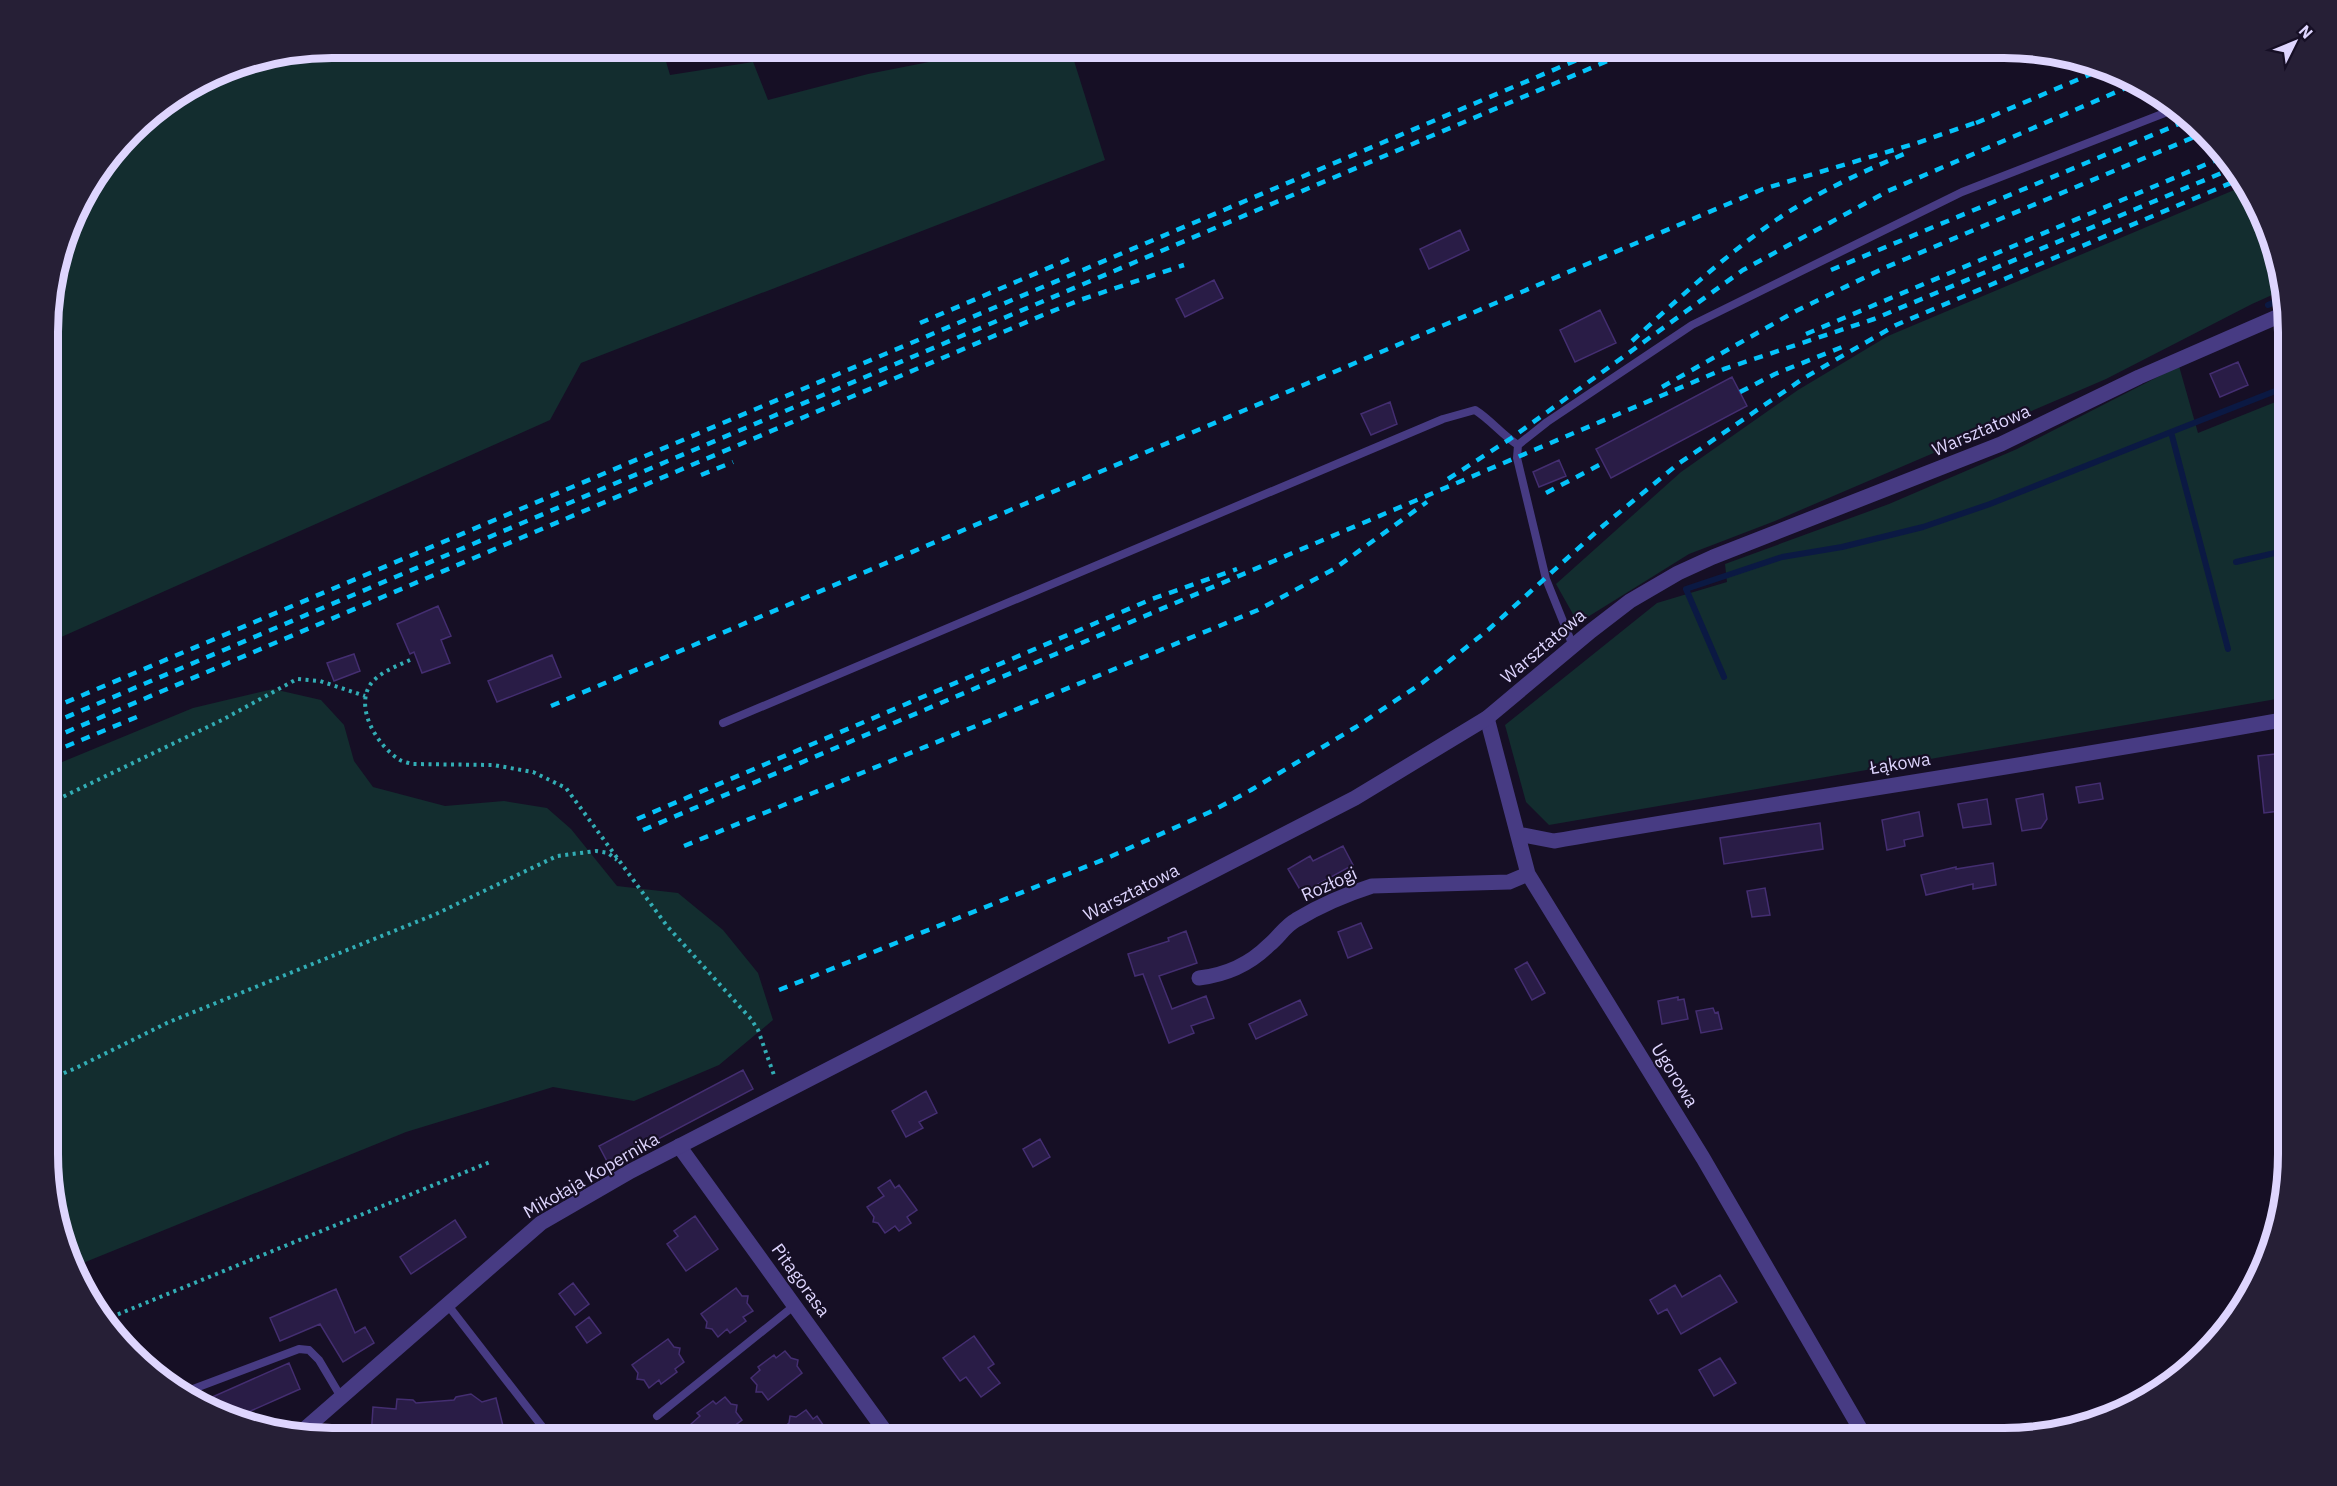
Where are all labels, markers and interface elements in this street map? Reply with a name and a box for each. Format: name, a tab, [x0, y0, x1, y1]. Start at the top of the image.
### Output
north arrow	[2265, 12, 2325, 72]
text: N	[2295, 21, 2317, 43]
street label: Warsztatowa	[1928, 399, 2034, 461]
street label: Warsztatowa	[1496, 603, 1591, 688]
street label: Łąkowa	[1867, 747, 1932, 779]
street label: Warsztatowa	[1079, 858, 1183, 926]
street label: Rozłogi	[1298, 862, 1360, 906]
street label: Ugorowa	[1646, 1039, 1704, 1112]
street label: Mikołaja Kopernika	[519, 1127, 663, 1223]
street label: Pitagorasa	[767, 1239, 836, 1322]

